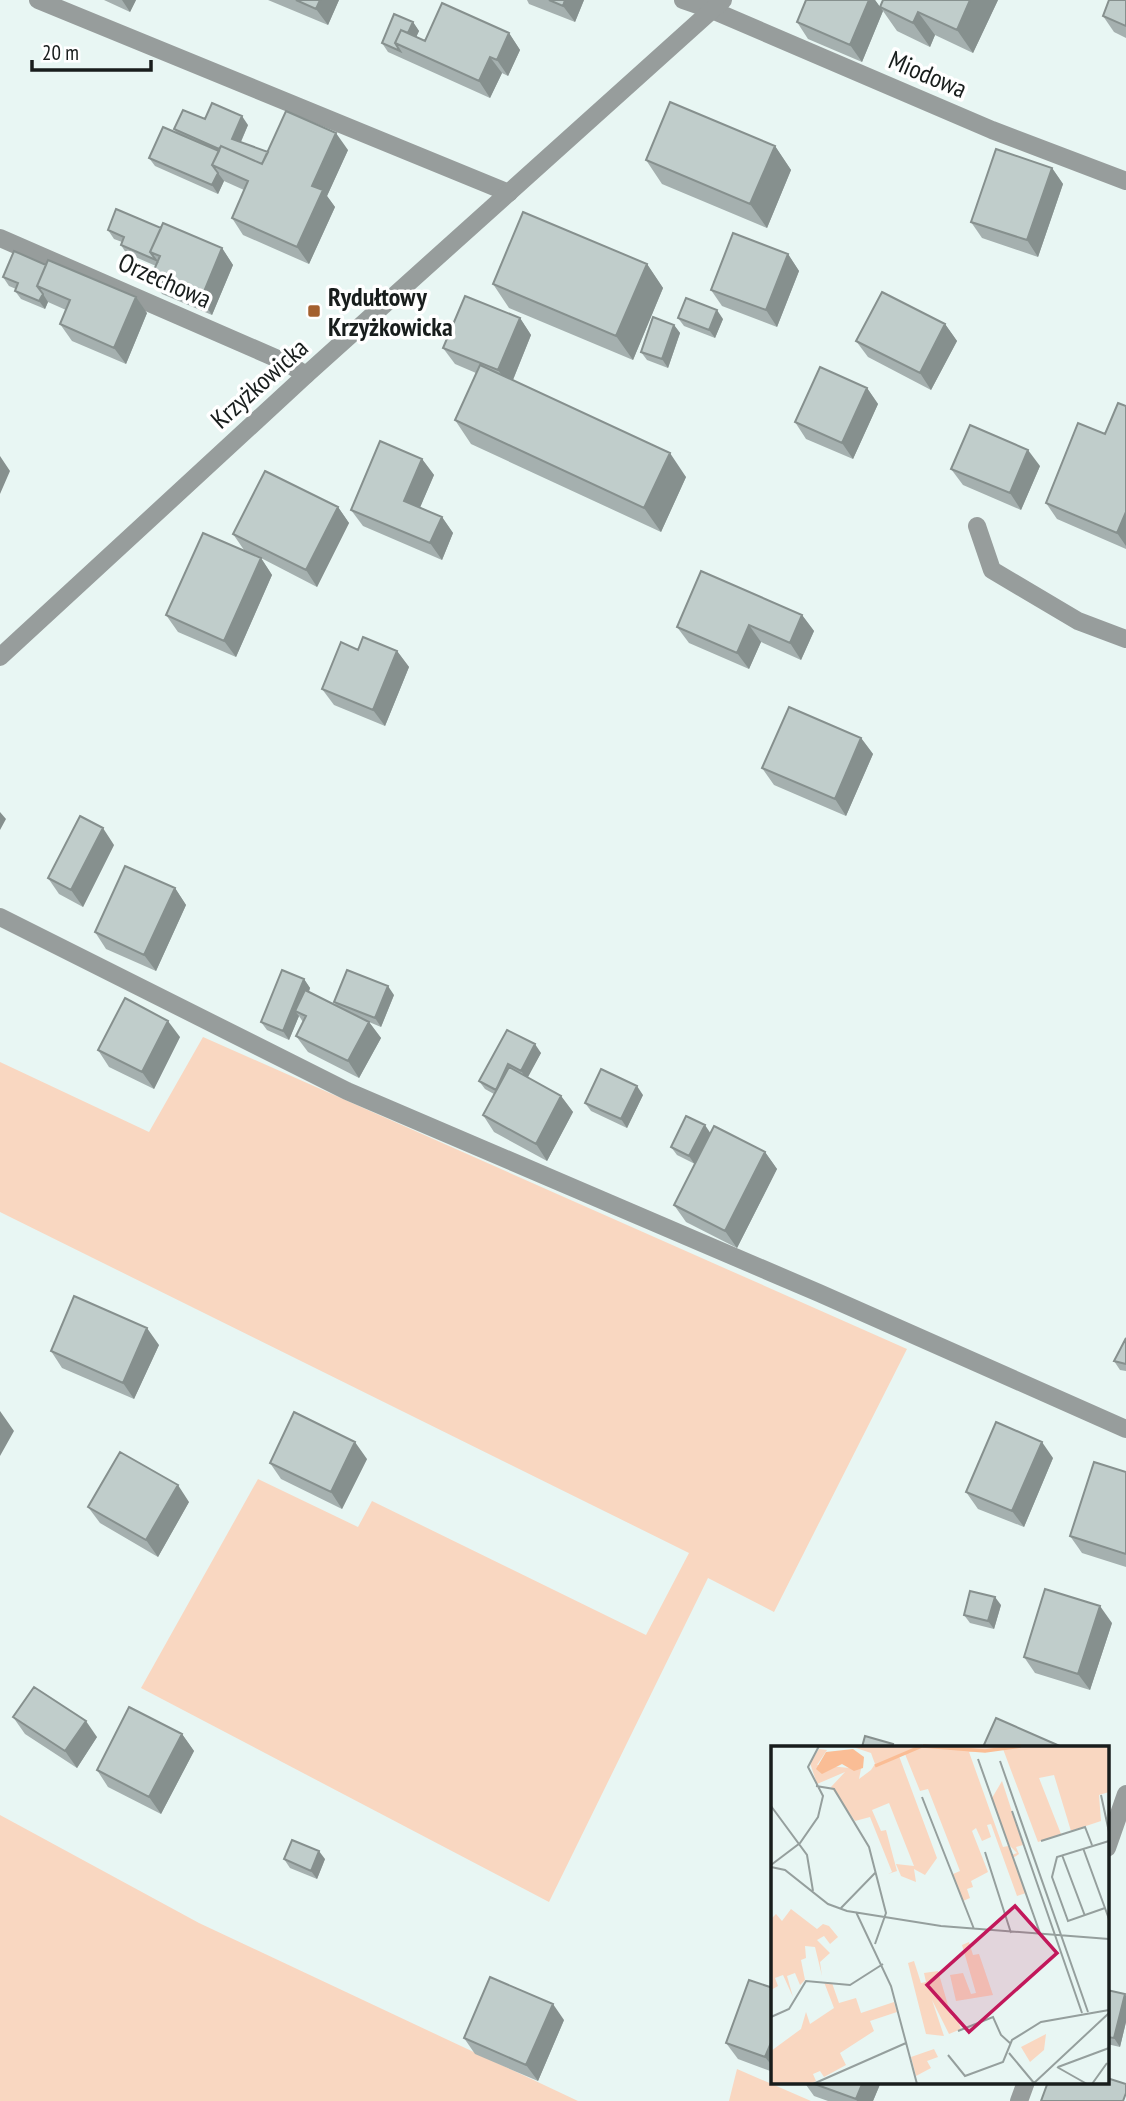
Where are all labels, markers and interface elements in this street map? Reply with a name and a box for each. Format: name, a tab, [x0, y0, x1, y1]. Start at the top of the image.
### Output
scale bar	[32, 28, 150, 72]
text: 20 m	[42, 39, 79, 66]
street label: Miodowa	[884, 43, 972, 105]
street label: Orzechowa	[113, 245, 217, 315]
place label: Rydułtowy Krzyżkowicka	[328, 280, 453, 343]
marker: Rydułtowy Krzyżkowicka	[306, 303, 322, 319]
street label: Krzyżkowicka	[204, 331, 314, 435]
inset map	[771, 1746, 1108, 2084]

